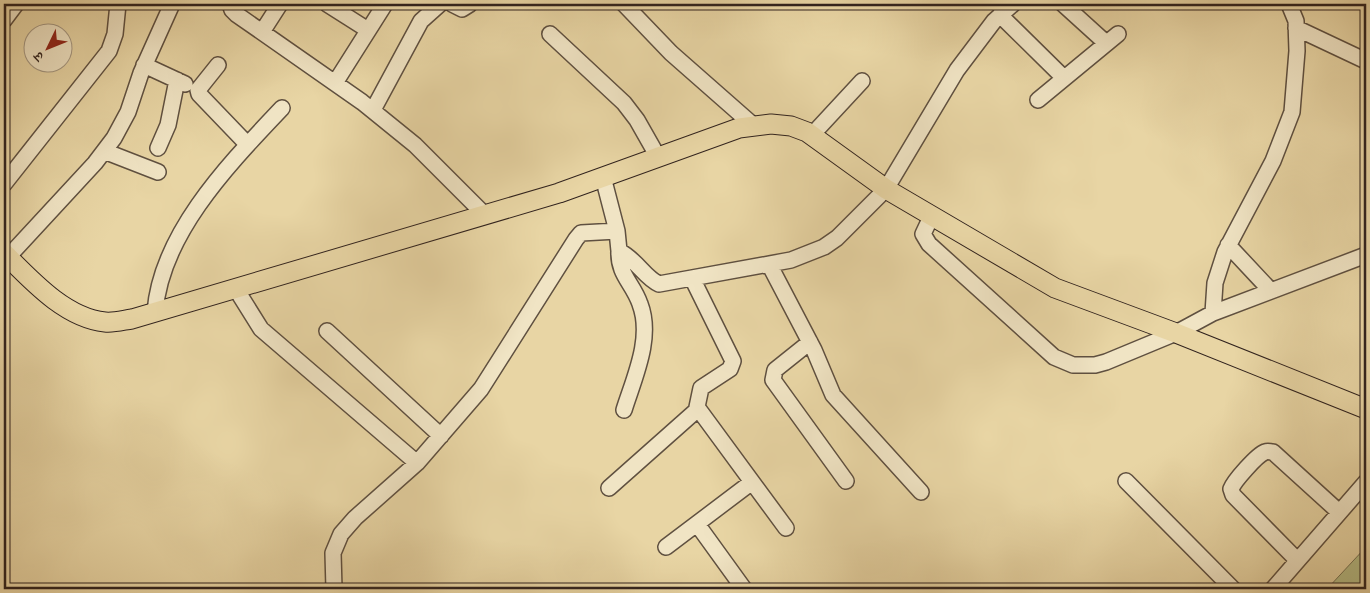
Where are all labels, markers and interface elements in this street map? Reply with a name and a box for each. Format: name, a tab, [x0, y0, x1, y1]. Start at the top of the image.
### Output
north arrow	[22, 22, 72, 72]
text: उ	[30, 47, 48, 66]

